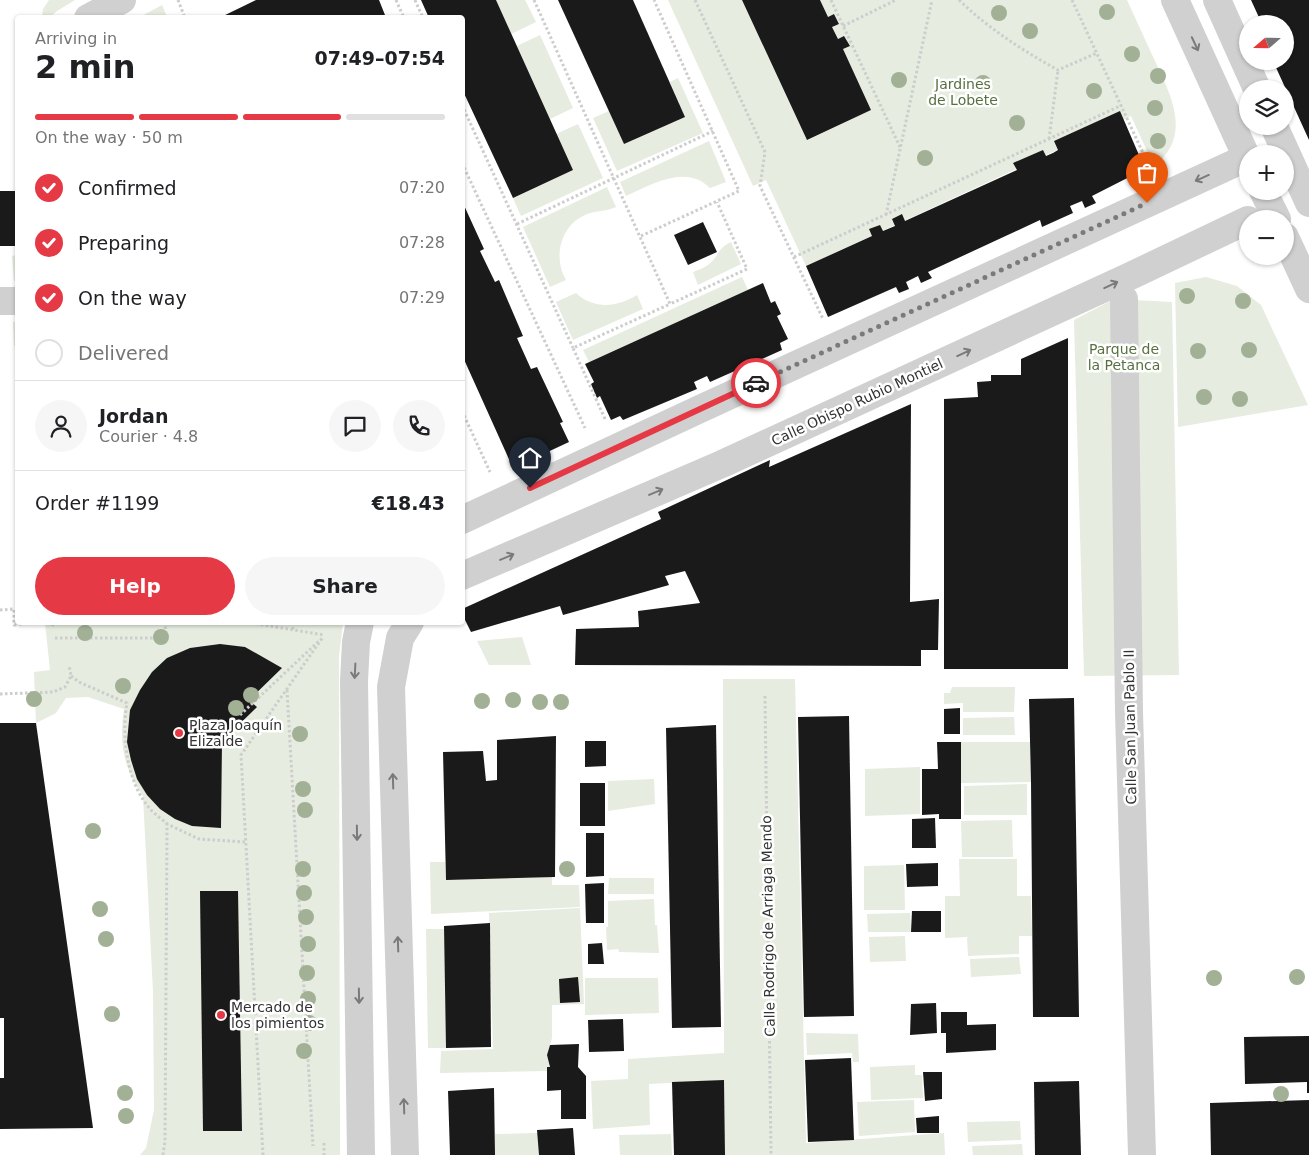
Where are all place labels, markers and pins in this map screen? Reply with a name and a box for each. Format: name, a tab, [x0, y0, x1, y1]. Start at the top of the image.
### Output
pin	[1126, 152, 1168, 203]
pin	[509, 437, 551, 488]
place label: Plaza Joaquín Elizalde	[189, 717, 282, 749]
marker: Plaza Joaquín Elizalde	[173, 727, 185, 739]
place label: Mercado de los pimientos	[231, 999, 324, 1031]
marker: Mercado de los pimientos	[215, 1009, 227, 1021]

